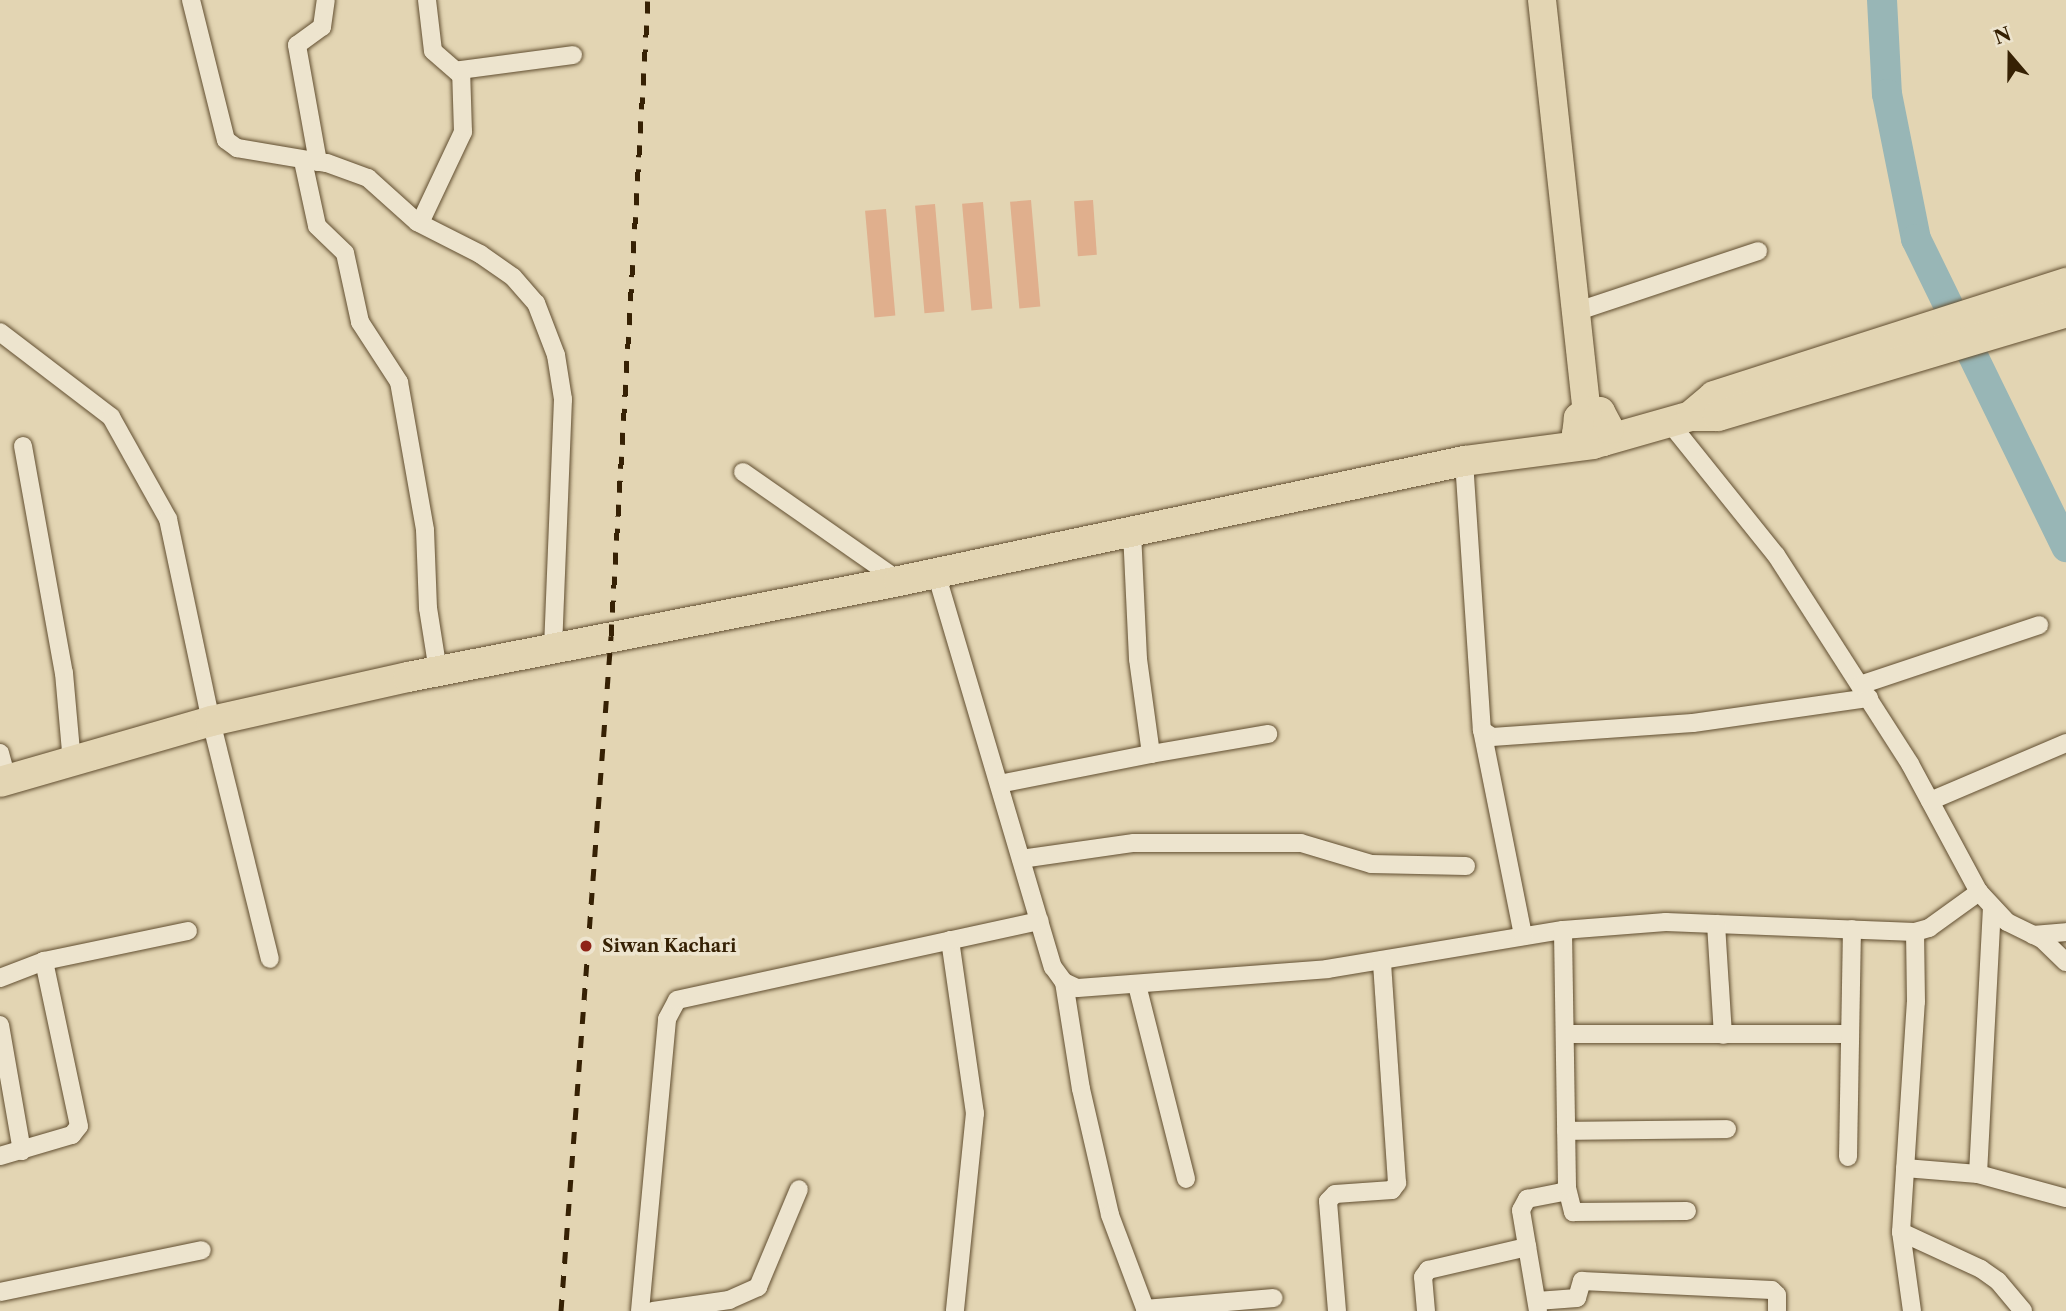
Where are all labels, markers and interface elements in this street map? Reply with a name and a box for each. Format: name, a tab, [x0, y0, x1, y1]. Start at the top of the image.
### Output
north arrow	[1975, 21, 2045, 91]
text: N	[1991, 22, 2014, 49]
place label: Siwan Kachari	[602, 935, 736, 957]
marker: Siwan Kachari	[576, 936, 596, 956]

